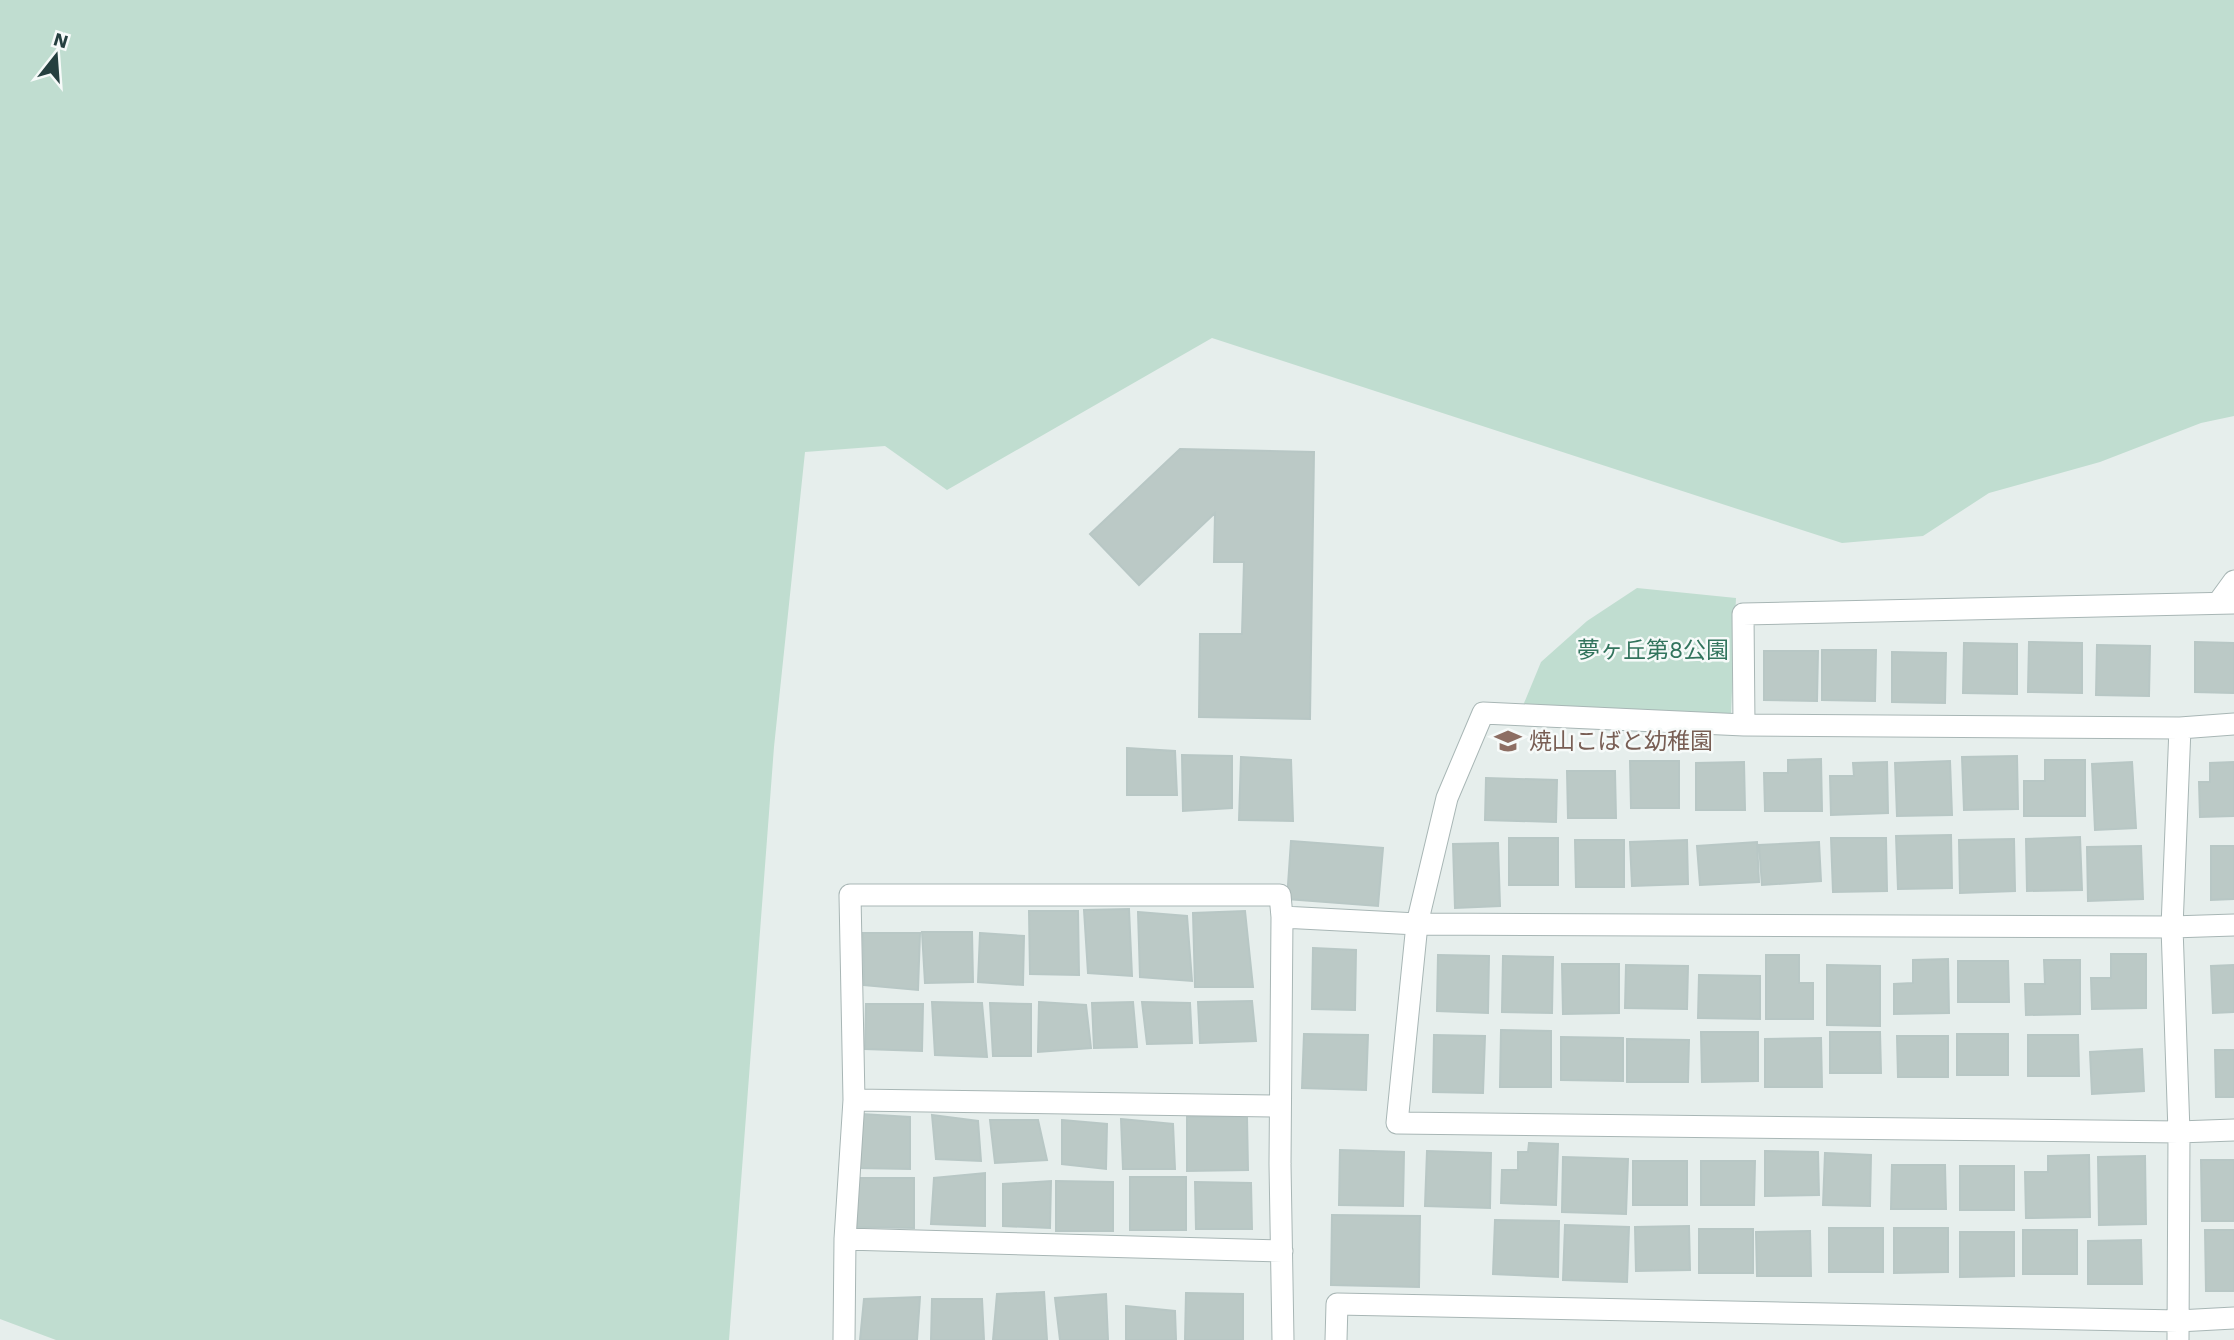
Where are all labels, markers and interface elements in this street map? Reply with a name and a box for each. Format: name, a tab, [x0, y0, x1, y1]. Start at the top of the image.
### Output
north arrow	[21, 21, 91, 91]
text: N	[51, 27, 71, 53]
park label: 夢ヶ丘第8公園	[1577, 637, 1729, 664]
school or university icon: 焼山こばと幼稚園	[1493, 726, 1523, 756]
place label: 焼山こばと幼稚園	[1529, 728, 1713, 755]

